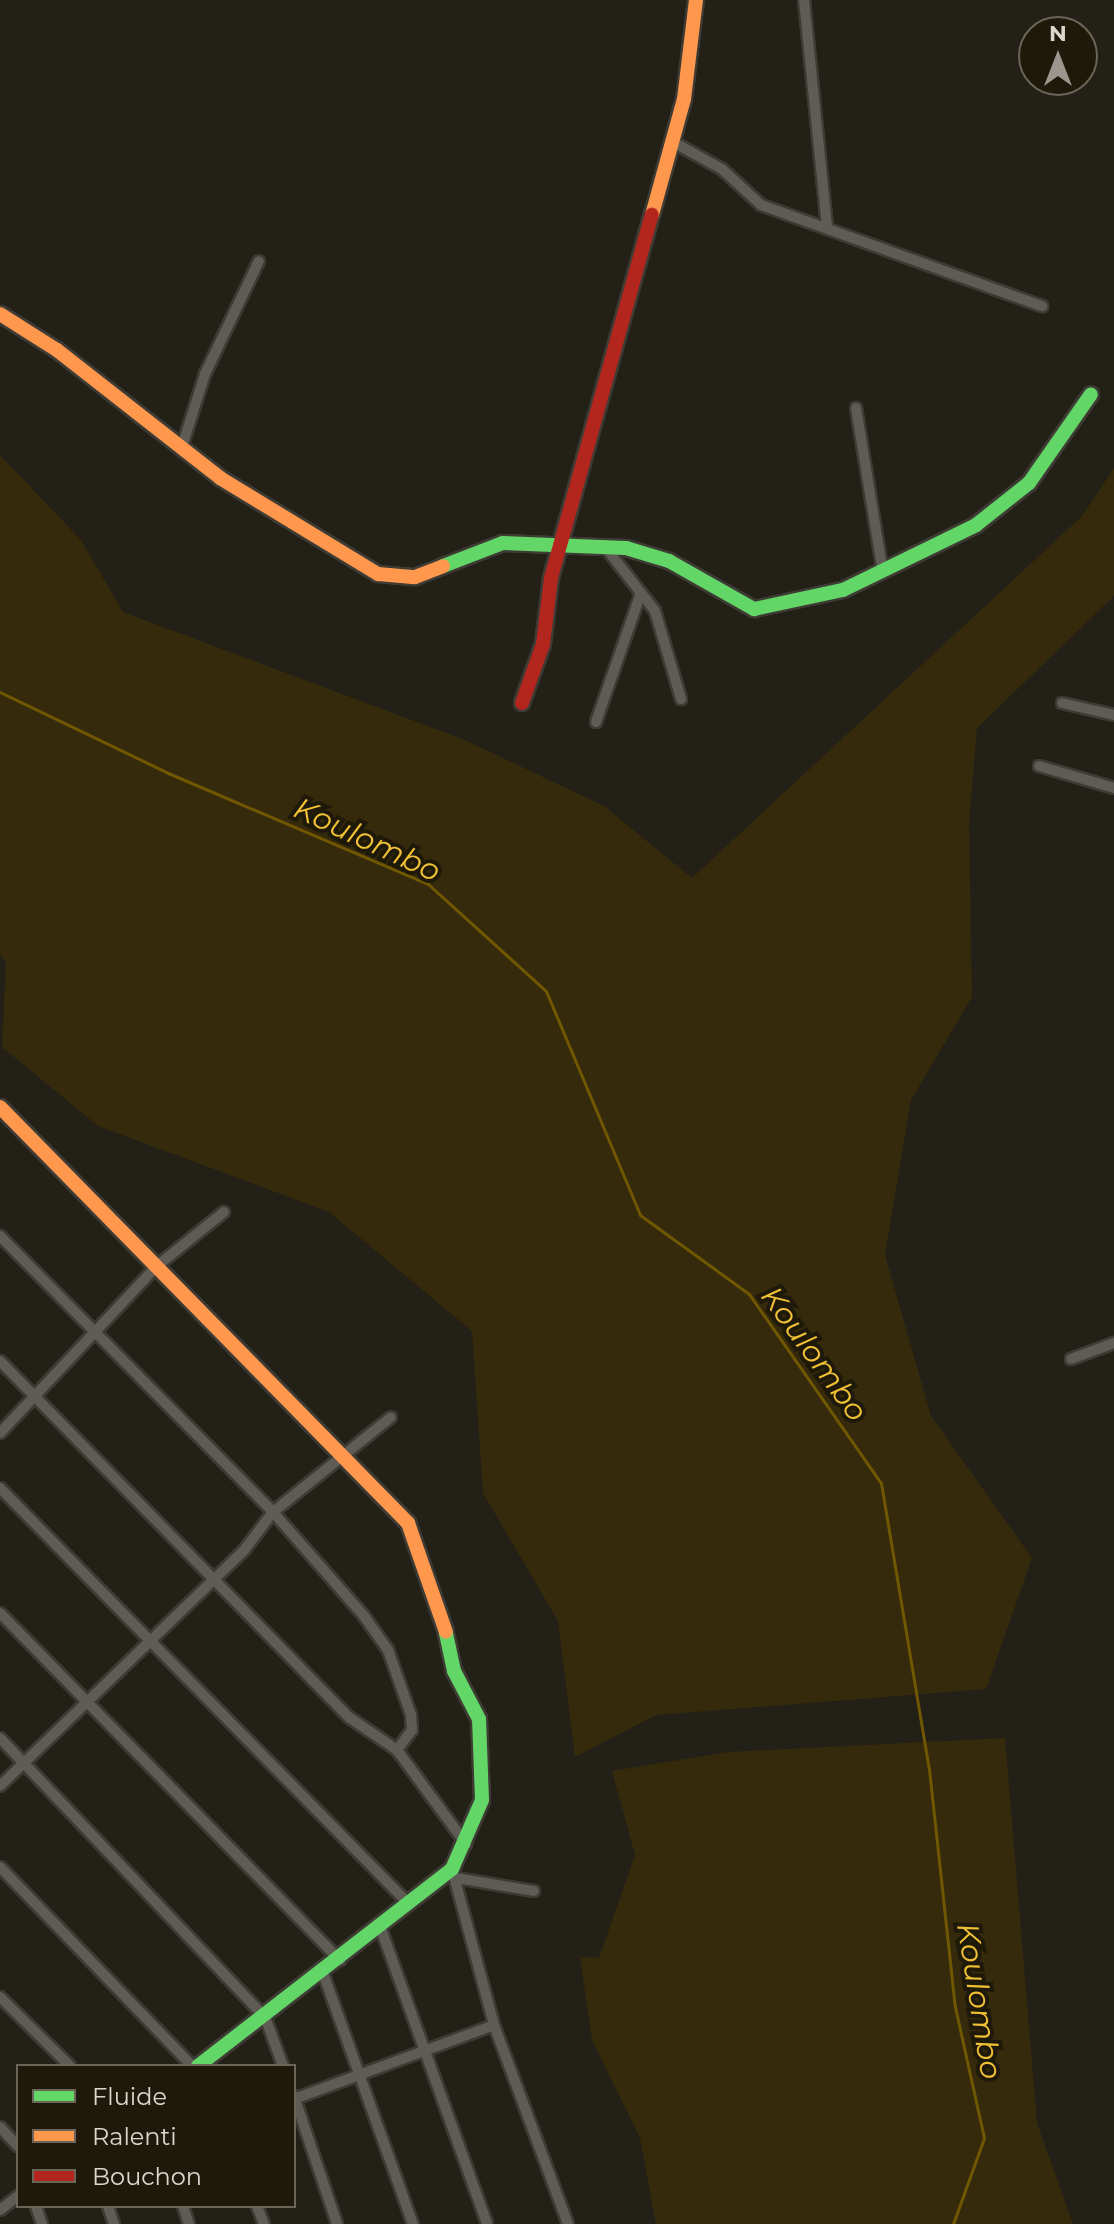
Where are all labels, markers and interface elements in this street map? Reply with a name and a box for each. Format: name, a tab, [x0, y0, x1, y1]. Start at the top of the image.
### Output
north arrow	[1018, 16, 1098, 96]
text: N	[1049, 20, 1067, 47]
water label: Koulombo	[288, 790, 446, 890]
water label: Koulombo	[753, 1280, 875, 1428]
water label: Koulombo	[949, 1920, 1009, 2082]
legend	[16, 2064, 296, 2208]
text: Fluide	[92, 2082, 167, 2111]
text: Ralenti	[92, 2122, 177, 2151]
text: Bouchon	[92, 2162, 202, 2191]

